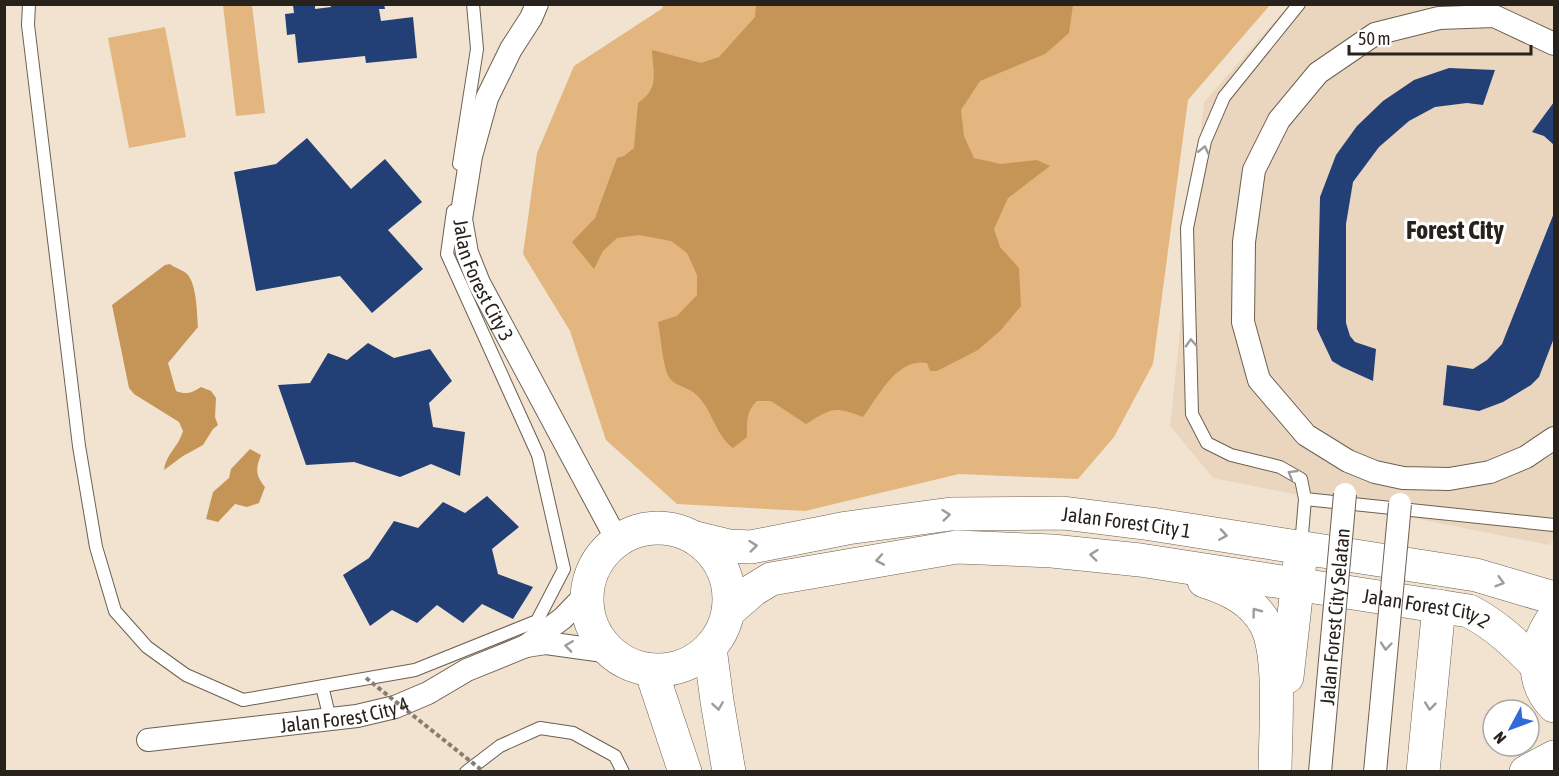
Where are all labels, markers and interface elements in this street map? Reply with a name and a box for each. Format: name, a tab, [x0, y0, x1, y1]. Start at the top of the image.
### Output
scale bar	[1349, 18, 1530, 56]
text: 50 m	[1358, 28, 1390, 49]
one-way arrow	[1196, 145, 1209, 155]
district label: Forest City	[1406, 215, 1504, 245]
street label: Jalan Forest City 3	[450, 217, 519, 345]
one-way arrow	[1185, 338, 1197, 347]
one-way arrow	[1288, 470, 1298, 481]
street label: Jalan Forest City 1	[1061, 501, 1193, 542]
one-way arrow	[941, 509, 950, 522]
street label: Jalan Forest City Selatan	[1315, 527, 1353, 706]
one-way arrow	[1218, 528, 1228, 541]
one-way arrow	[749, 540, 758, 553]
one-way arrow	[1090, 549, 1099, 562]
one-way arrow	[875, 553, 885, 566]
one-way arrow	[1494, 575, 1505, 587]
street label: Jalan Forest City 2	[1361, 583, 1495, 632]
one-way arrow	[1253, 608, 1264, 619]
one-way arrow	[564, 641, 573, 653]
one-way arrow	[1380, 641, 1393, 650]
street label: Jalan Forest City 4	[279, 691, 412, 736]
north arrow	[1481, 698, 1541, 758]
one-way arrow	[711, 701, 723, 711]
one-way arrow	[1424, 702, 1436, 711]
text: N	[1490, 728, 1510, 747]

